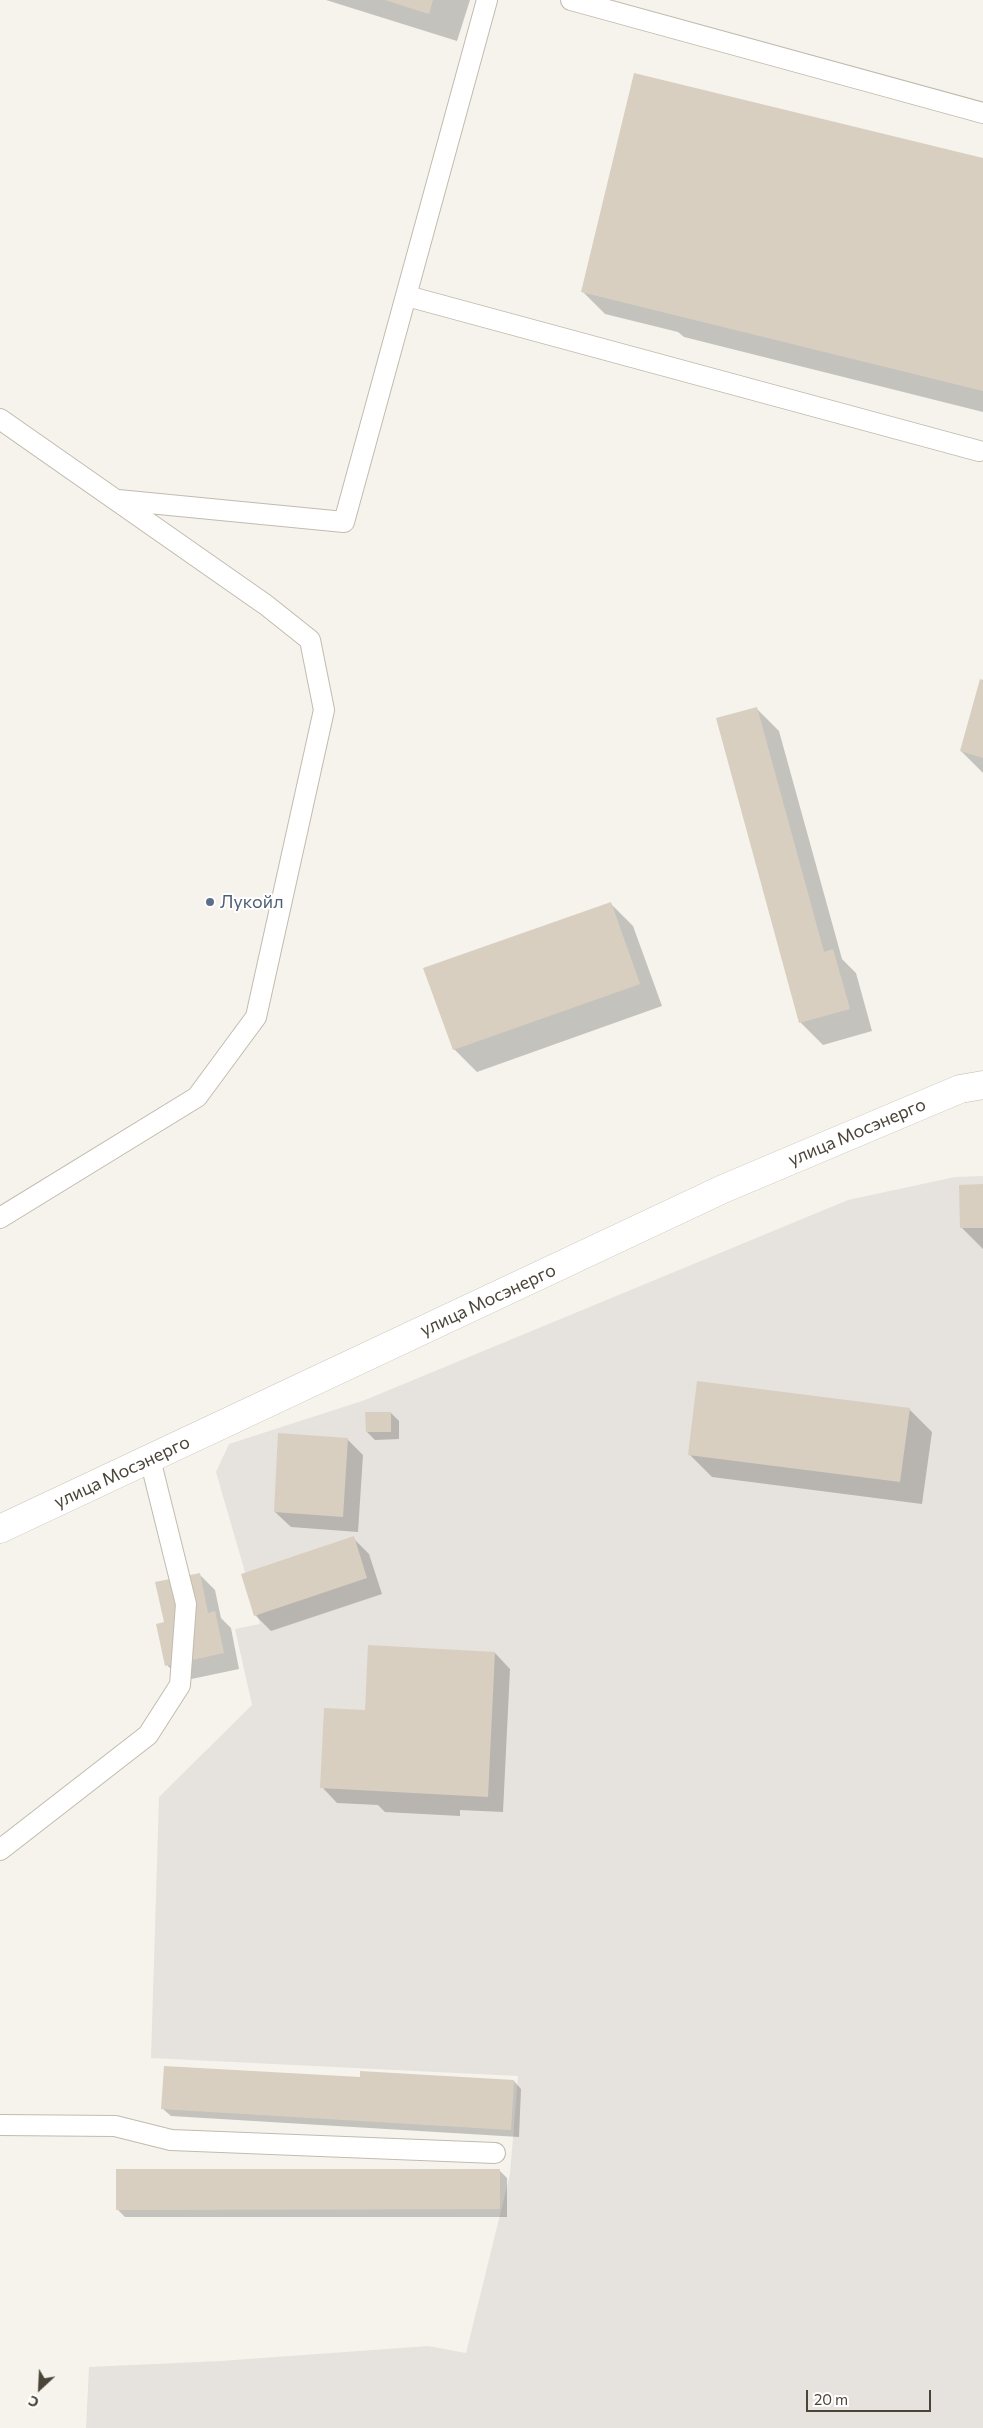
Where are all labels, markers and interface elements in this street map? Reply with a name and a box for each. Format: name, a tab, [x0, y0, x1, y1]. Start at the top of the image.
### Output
place label: Лукойл	[220, 891, 284, 913]
marker: Лукойл	[204, 896, 216, 908]
street label: улица Мосэнерго	[785, 1093, 929, 1171]
street label: улица Мосэнерго	[417, 1259, 559, 1341]
street label: улица Мосэнерго	[51, 1431, 193, 1513]
north arrow	[15, 2363, 65, 2413]
scale bar	[808, 2380, 933, 2412]
text: 20 m	[814, 2390, 848, 2408]
text: С	[26, 2392, 41, 2412]

